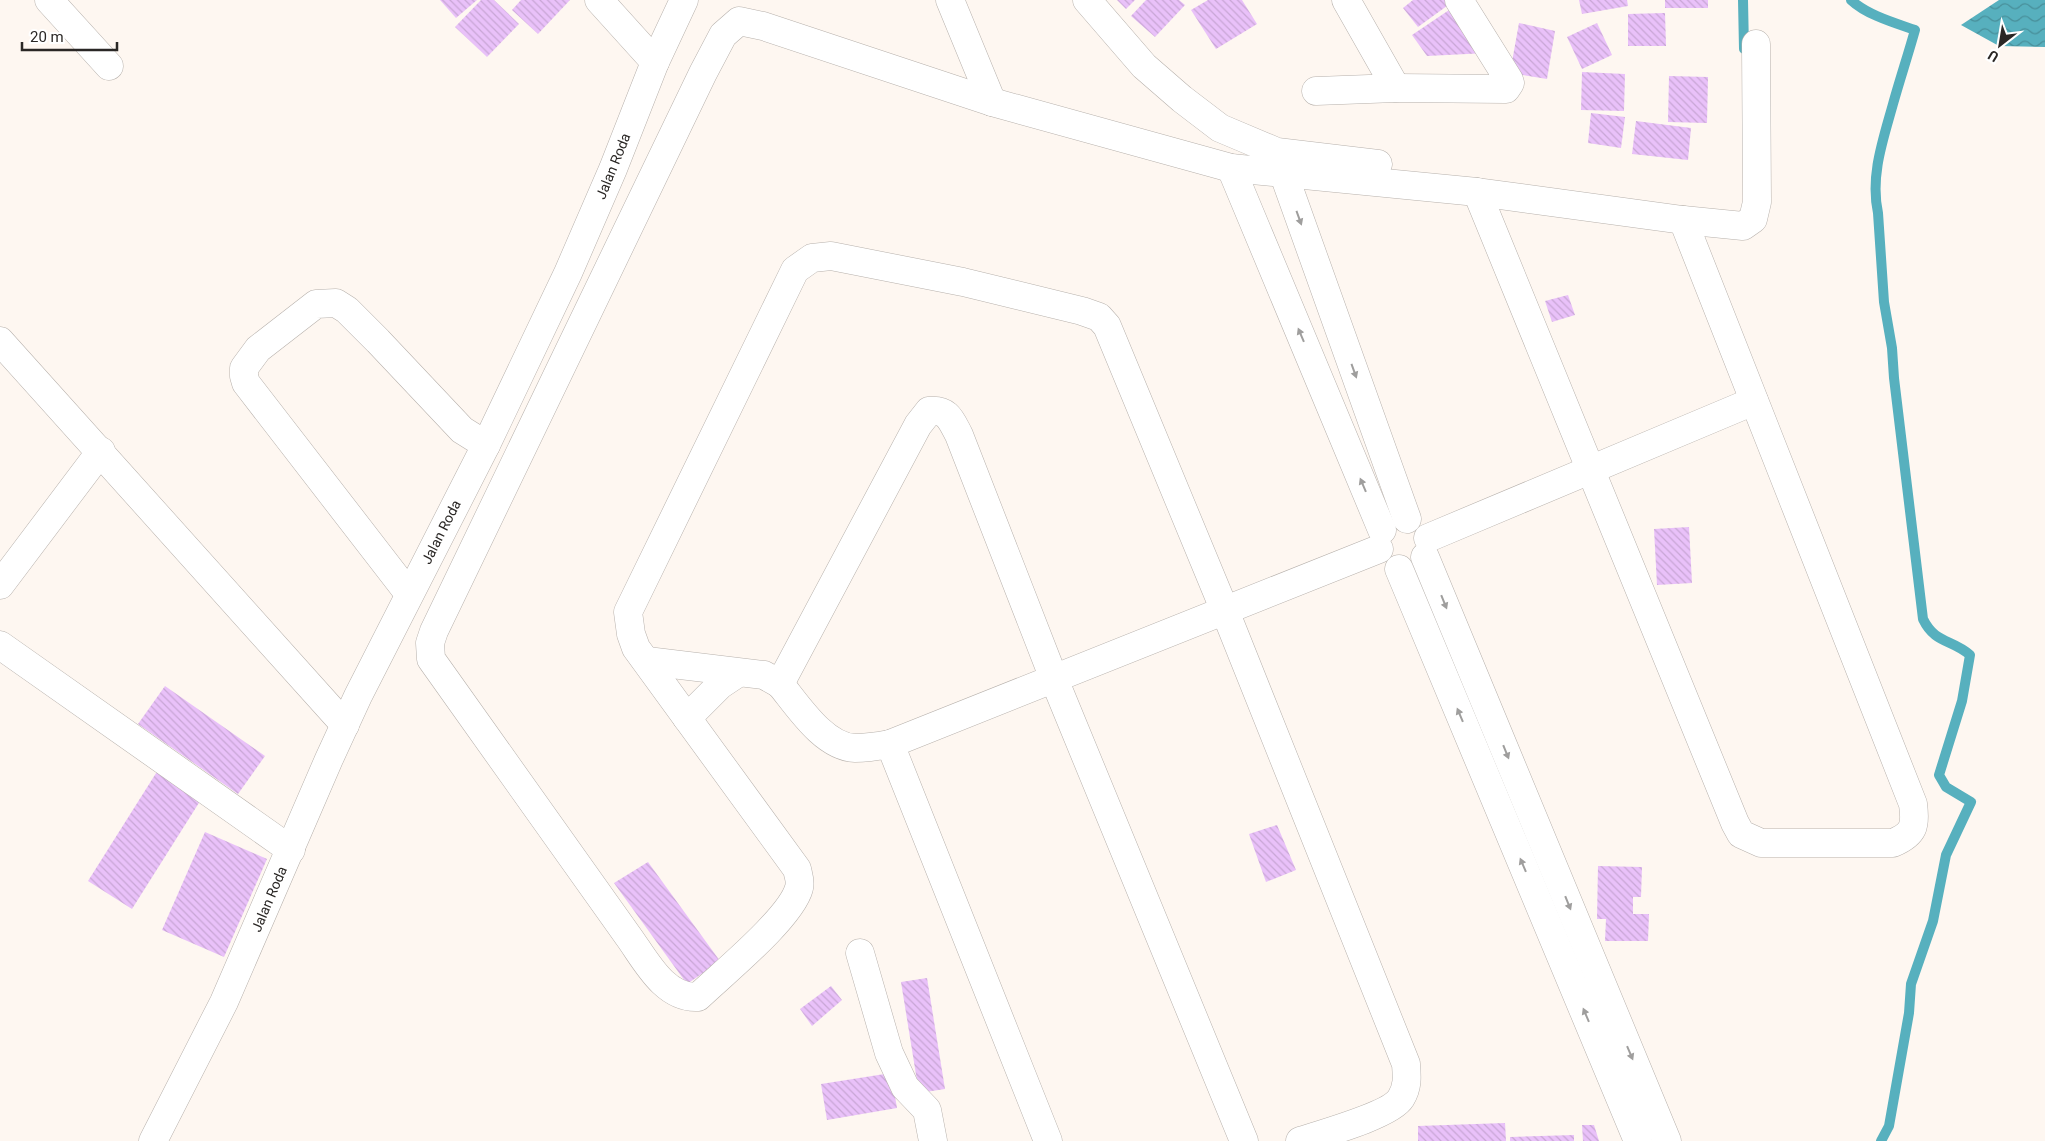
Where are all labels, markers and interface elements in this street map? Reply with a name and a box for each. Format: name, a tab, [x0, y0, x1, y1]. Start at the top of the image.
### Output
scale bar	[22, 20, 118, 52]
north arrow	[1975, 20, 2025, 70]
text: 20 m	[30, 28, 64, 46]
text: U	[1985, 47, 2001, 65]
street label: Jalan Roda	[593, 131, 633, 201]
one-way arrow	[1296, 211, 1303, 226]
one-way arrow	[1296, 328, 1304, 342]
one-way arrow	[1350, 364, 1358, 379]
one-way arrow	[1359, 478, 1367, 492]
street label: Jalan Roda	[418, 497, 464, 567]
one-way arrow	[1440, 595, 1448, 609]
one-way arrow	[1456, 708, 1464, 722]
one-way arrow	[1502, 745, 1510, 760]
one-way arrow	[1519, 857, 1527, 872]
street label: Jalan Roda	[248, 864, 290, 934]
one-way arrow	[1564, 896, 1572, 910]
one-way arrow	[1581, 1008, 1589, 1022]
one-way arrow	[1626, 1046, 1634, 1061]

